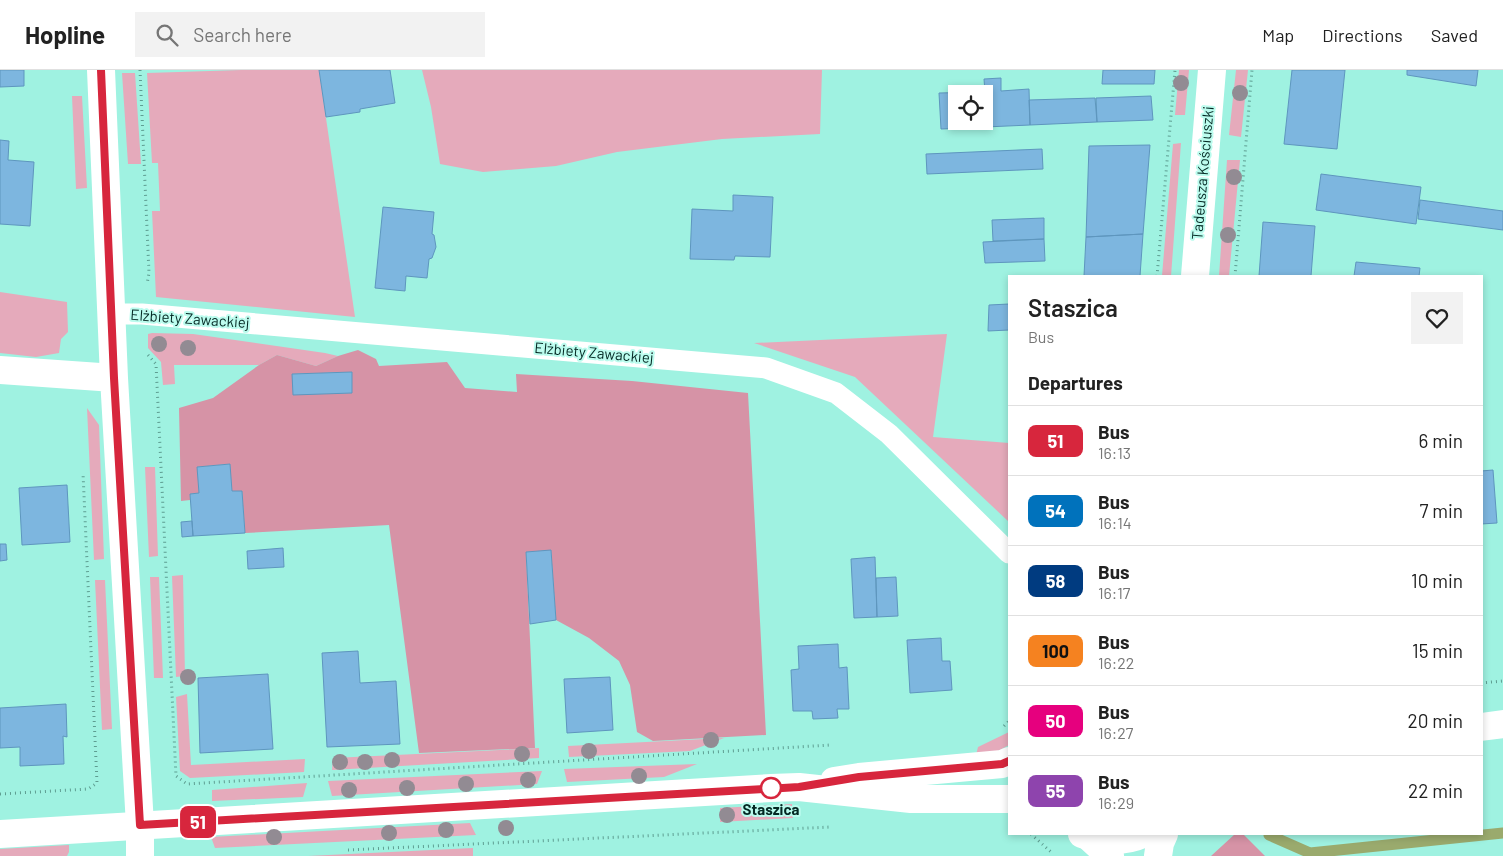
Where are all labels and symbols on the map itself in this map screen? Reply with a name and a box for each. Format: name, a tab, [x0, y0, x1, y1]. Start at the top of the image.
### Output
street label: Tadeusza Kościuszki	[1187, 105, 1217, 240]
street label: Elżbiety Zawackiej	[130, 305, 250, 331]
street label: Elżbiety Zawackiej	[534, 338, 654, 366]
marker: Staszica	[760, 777, 782, 799]
place label: Staszica	[743, 800, 799, 818]
line badge: 51	[176, 806, 220, 838]

